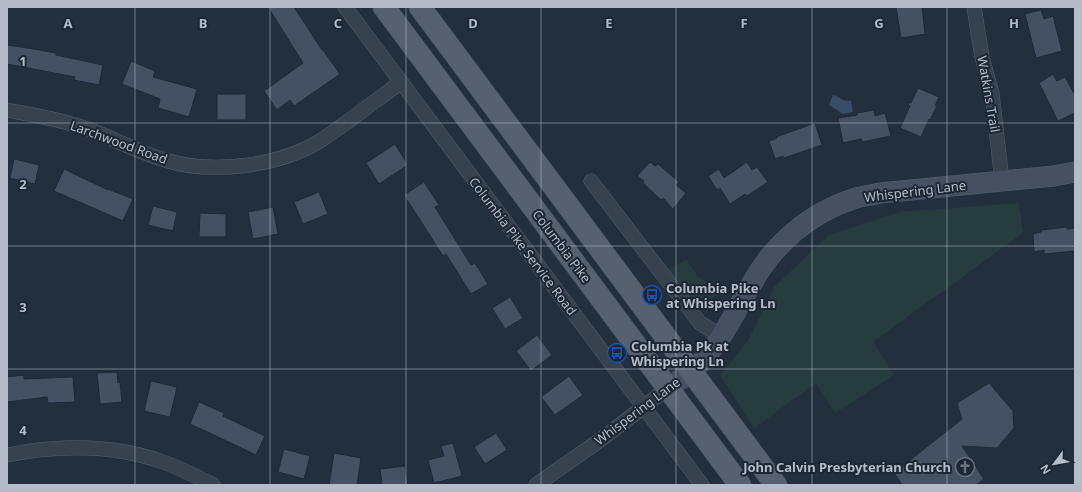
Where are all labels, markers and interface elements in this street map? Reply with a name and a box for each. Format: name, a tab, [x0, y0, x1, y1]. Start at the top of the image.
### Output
text: A	[64, 14, 73, 32]
text: B	[199, 14, 207, 32]
text: C	[334, 14, 342, 32]
text: D	[468, 14, 478, 32]
text: E	[605, 14, 613, 32]
text: F	[740, 14, 748, 32]
text: G	[874, 14, 884, 32]
text: H	[1009, 14, 1019, 32]
text: 1	[19, 52, 27, 70]
street label: Watkins Trail	[973, 54, 1005, 134]
street label: Larchwood Road	[68, 116, 170, 168]
street label: Columbia Pike Service Road	[466, 174, 580, 318]
text: 2	[19, 175, 27, 193]
street label: Whispering Lane	[863, 176, 967, 206]
street label: Columbia Pike	[530, 207, 594, 285]
place label: Columbia Pike at Whispering Ln	[666, 279, 776, 312]
bus stop icon: Columbia Pike at Whispering Ln	[641, 284, 663, 306]
text: 3	[19, 298, 27, 316]
place label: Columbia Pk at Whispering Ln	[631, 337, 729, 370]
bus stop icon: Columbia Pk at Whispering Ln	[606, 342, 628, 364]
street label: Whispering Lane	[591, 373, 683, 449]
text: 4	[19, 421, 27, 439]
north arrow	[1034, 444, 1074, 484]
church icon: John Calvin Presbyterian Church	[954, 456, 976, 478]
place label: John Calvin Presbyterian Church	[742, 458, 951, 476]
text: N	[1036, 462, 1054, 477]

